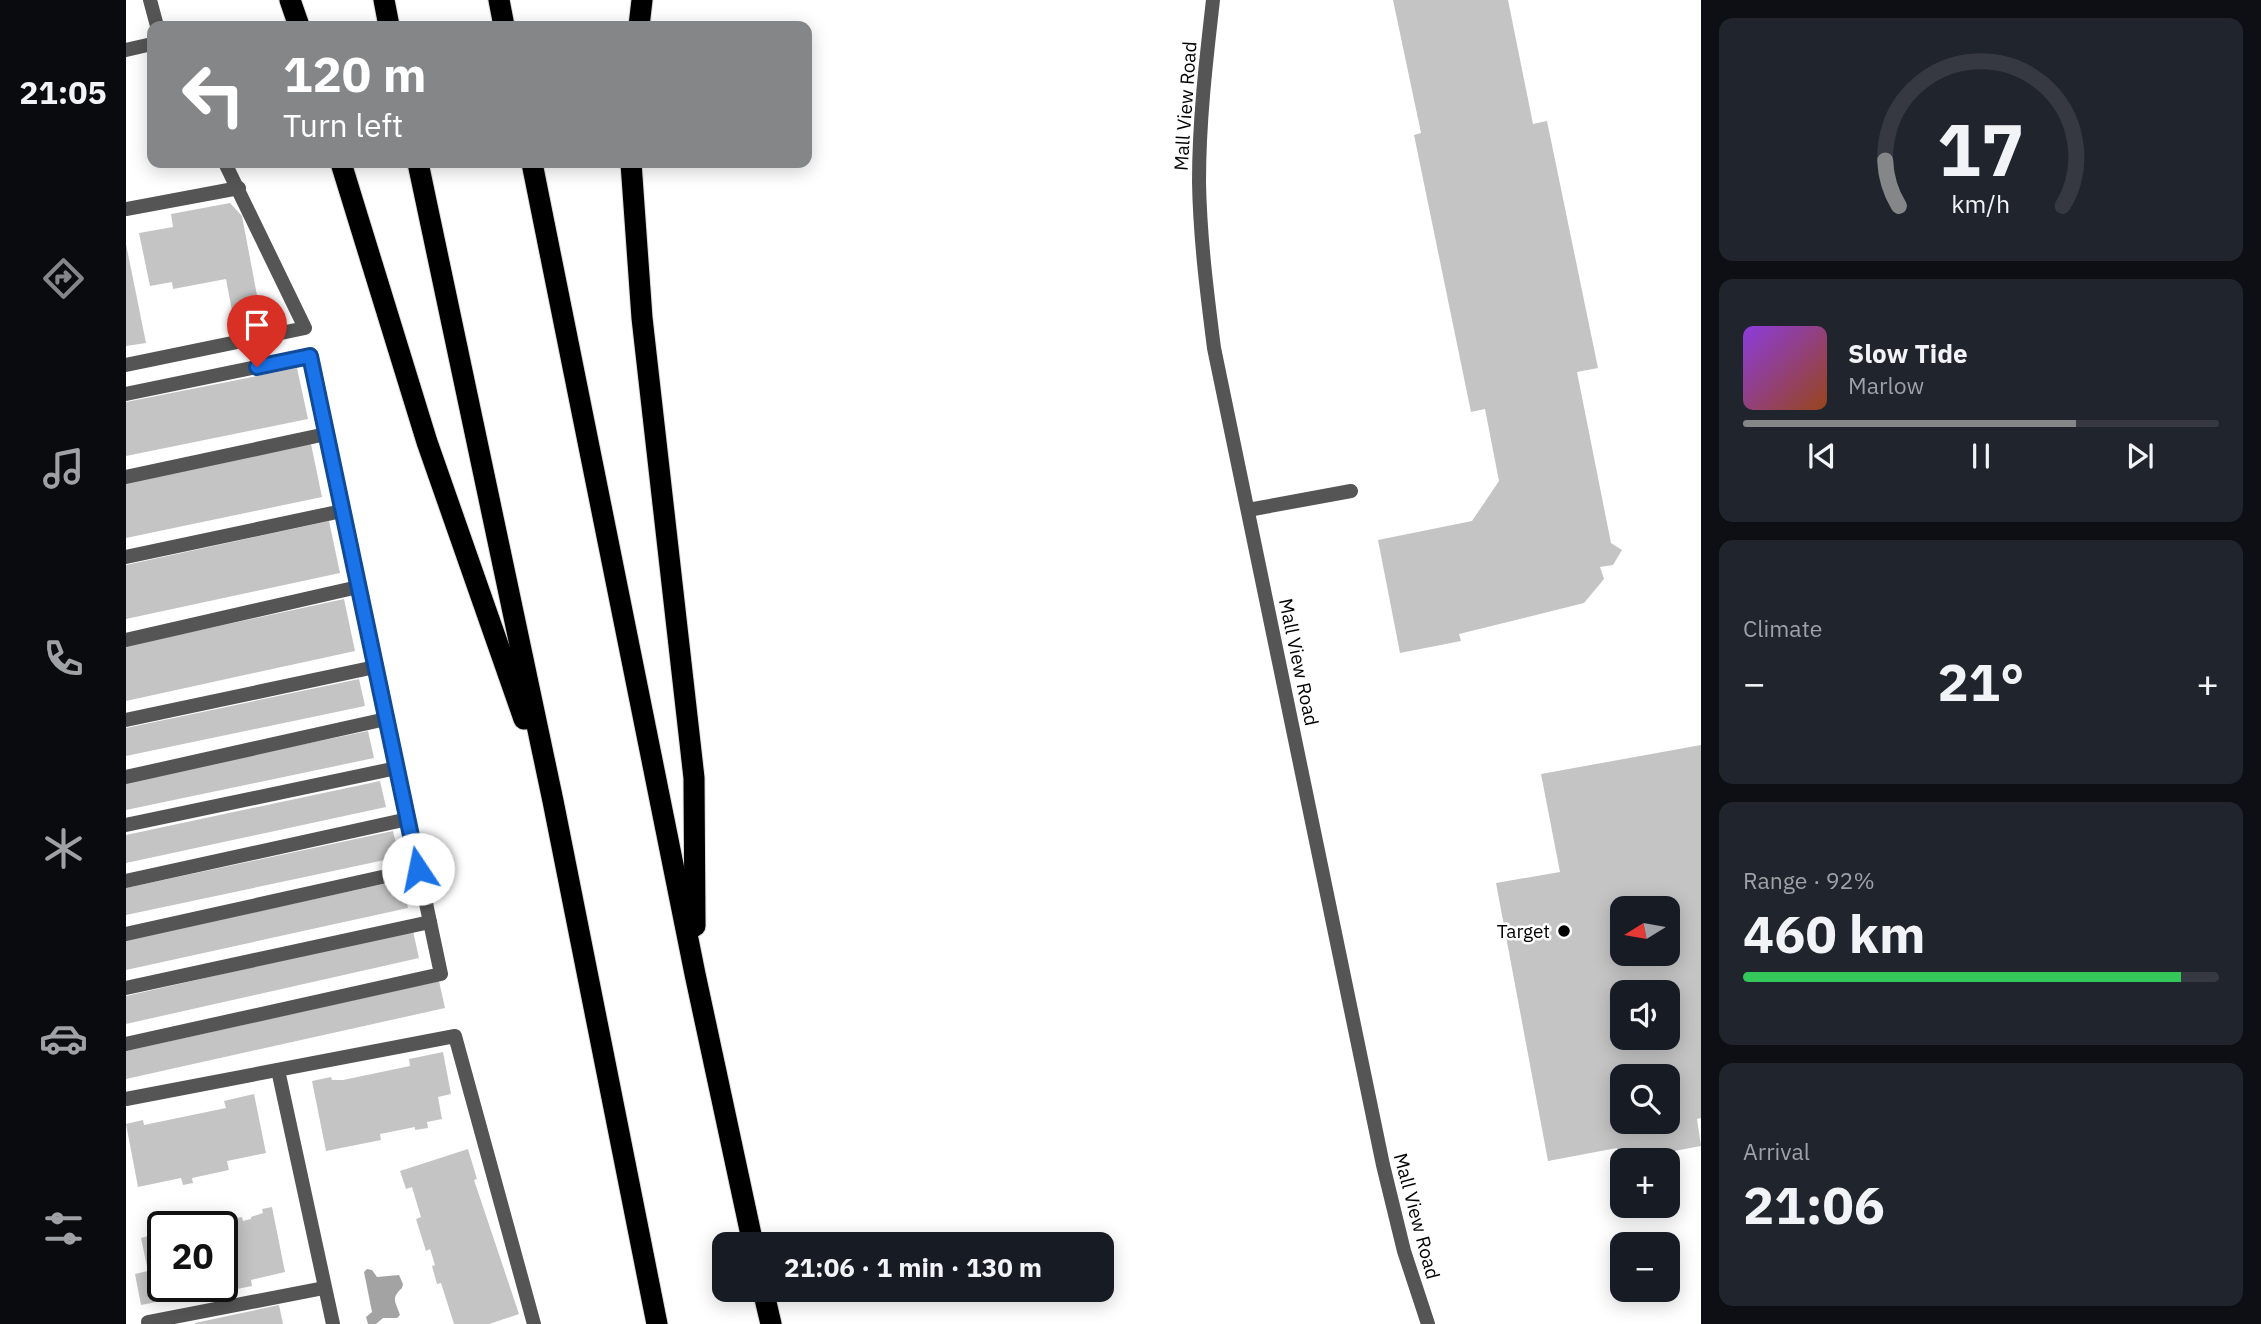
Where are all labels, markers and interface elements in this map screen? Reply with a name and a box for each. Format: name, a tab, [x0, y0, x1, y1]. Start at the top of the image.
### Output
street label: Mall View Road	[1169, 40, 1201, 172]
text: 120 m	[283, 42, 427, 105]
icon: left	[168, 49, 259, 140]
text: 21:05	[19, 71, 107, 113]
text: 17	[1937, 101, 2025, 196]
text: Turn left	[283, 104, 403, 146]
text: km/h	[1952, 186, 2010, 219]
icon: directions	[39, 254, 88, 303]
pin	[227, 295, 287, 367]
icon: arrive	[238, 306, 276, 344]
text: Slow Tide	[1848, 336, 1968, 370]
text: Marlow	[1848, 370, 1924, 400]
icon: previous	[1803, 437, 1841, 475]
icon: pause	[1962, 437, 2000, 475]
icon: next	[2121, 437, 2159, 475]
icon: music	[39, 444, 88, 493]
street label: Mall View Road	[1274, 596, 1324, 728]
text: Climate	[1743, 613, 1822, 643]
icon: phone	[39, 634, 88, 683]
text: 21°	[1938, 648, 2024, 715]
text: −	[1743, 658, 1766, 707]
text: +	[2196, 658, 2219, 707]
icon: climate	[39, 824, 88, 873]
position arrow	[381, 832, 455, 906]
text: Range · 92%	[1743, 865, 1875, 895]
north arrow	[1610, 896, 1680, 966]
map controls	[1610, 896, 1680, 1302]
text: 460 km	[1743, 900, 1925, 967]
place label: Target	[1497, 919, 1550, 943]
marker: Target	[1556, 923, 1572, 939]
button: sound	[1610, 980, 1680, 1050]
icon: car	[39, 1014, 88, 1063]
button: search	[1610, 1064, 1680, 1134]
text: Arrival	[1743, 1136, 1810, 1166]
button: +	[1610, 1148, 1680, 1218]
street label: Mall View Road	[1389, 1150, 1445, 1282]
text: 21:06	[1743, 1171, 1885, 1238]
icon: filters	[39, 1204, 88, 1253]
speed limit sign: 20	[147, 1211, 238, 1302]
button: −	[1610, 1232, 1680, 1302]
text: 21:06 · 1 min · 130 m	[784, 1250, 1042, 1284]

